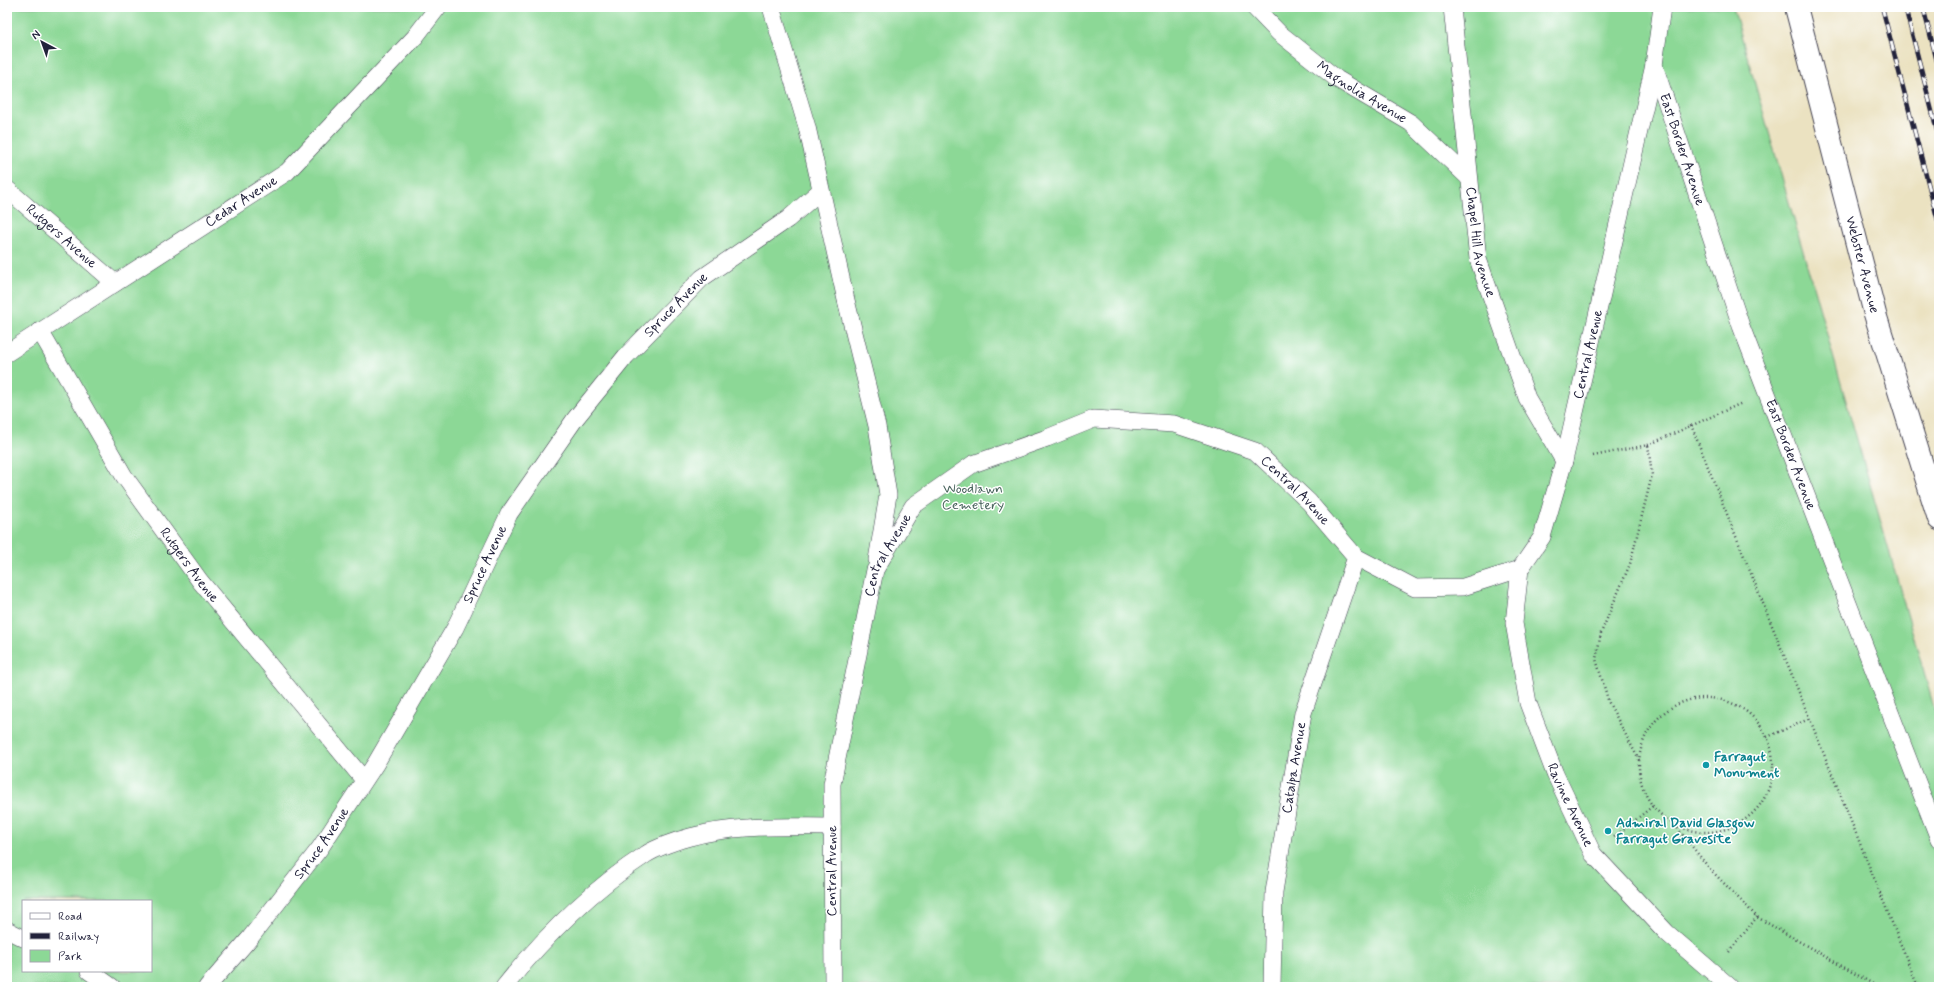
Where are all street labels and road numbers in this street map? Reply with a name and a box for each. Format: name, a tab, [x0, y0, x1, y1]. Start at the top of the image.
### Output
street label: Magnolia Avenue	[1313, 57, 1410, 127]
street label: East Border Avenue	[1655, 91, 1709, 208]
street label: Cedar Avenue	[202, 171, 281, 232]
street label: Chapel Hill Avenue	[1462, 186, 1500, 300]
street label: Rutgers Avenue	[22, 200, 101, 273]
street label: Webster Avenue	[1841, 214, 1883, 315]
street label: Spruce Avenue	[640, 267, 712, 341]
street label: Central Avenue	[1569, 308, 1607, 401]
street label: East Border Avenue	[1761, 397, 1820, 513]
street label: Central Avenue	[1257, 452, 1334, 529]
street label: Central Avenue	[861, 510, 916, 598]
street label: Spruce Avenue	[459, 522, 512, 606]
street label: Rutgers Avenue	[155, 524, 223, 607]
street label: Catalpa Avenue	[1278, 720, 1310, 815]
street label: Ravine Avenue	[1543, 761, 1597, 850]
street label: Spruce Avenue	[290, 803, 354, 883]
street label: Central Avenue	[823, 825, 841, 917]

